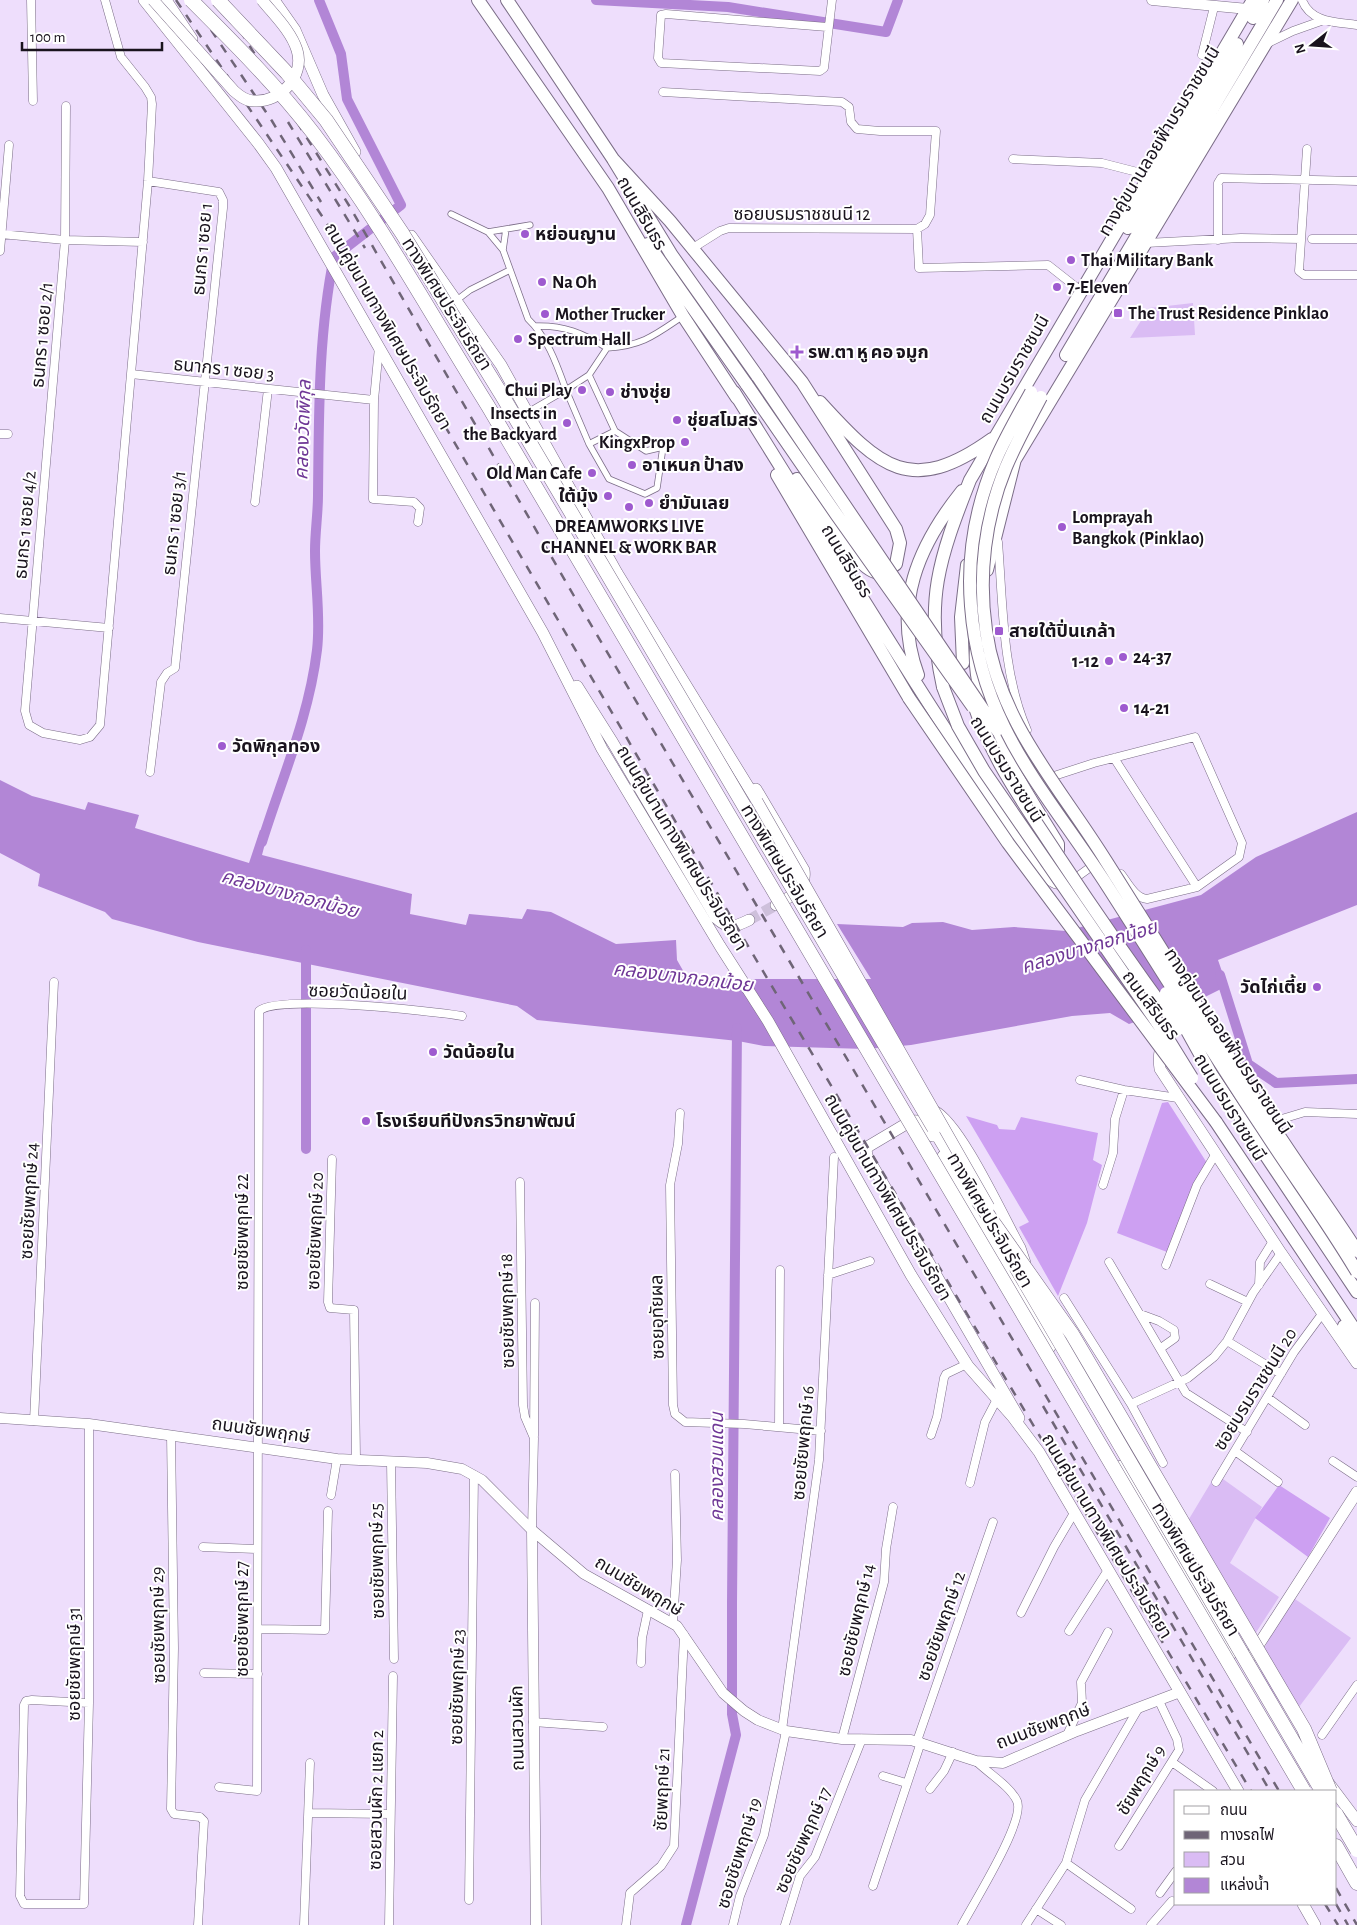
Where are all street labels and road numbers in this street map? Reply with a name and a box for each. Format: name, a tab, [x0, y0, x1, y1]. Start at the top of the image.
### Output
street label: ทางคู่ขนานลอยฟ้าบรมราชชนนี	[1094, 43, 1225, 241]
street label: ถนนสิรินธร	[613, 174, 669, 254]
street label: ธนกร 1 ซอย 1	[190, 202, 216, 296]
street label: ซอยบรมราชชนนี 12	[733, 205, 871, 224]
street label: ถนนคู่ขนานทางพิเศษประจิมรัถยา	[319, 219, 455, 434]
street label: ทางพิเศษประจิมรัถยา	[398, 235, 495, 374]
street label: ธนกร 1 ซอย 2/1	[29, 281, 57, 389]
street label: ถนนบรมราชชนนี	[976, 312, 1053, 427]
street label: ธนากร 1 ซอย 3	[173, 356, 275, 384]
street label: ธนกร 1 ซอย 4/2	[12, 470, 40, 580]
street label: ธนกร 1 ซอย 3/1	[161, 470, 189, 576]
street label: ถนนสิรินธร	[817, 522, 875, 601]
street label: ถนนบรมราชชนนี	[966, 713, 1047, 826]
street label: ถนนคู่ขนานทางพิเศษประจิมรัถยา	[611, 742, 750, 955]
street label: ทางพิเศษประจิมรัถยา	[737, 801, 832, 941]
street label: ทางคู่ขนานลอยฟ้าบรมราชชนนี	[1159, 944, 1296, 1139]
street label: ถนนสิรินธร	[1118, 968, 1182, 1044]
street label: ซอยวัดน้อยใน	[308, 980, 408, 1004]
street label: ถนนบรมราชชนนี	[1190, 1050, 1269, 1164]
street label: ถนนคู่ขนานทางพิเศษประจิมรัถยา	[819, 1090, 955, 1305]
street label: ซอยชัยพฤกษ์ 24	[17, 1142, 42, 1260]
street label: ทางพิเศษประจิมรัถยา	[943, 1150, 1036, 1291]
street label: ซอยชัยพฤกษ์ 20	[304, 1172, 327, 1290]
street label: ซอยชัยพฤกษ์ 22	[233, 1174, 252, 1290]
street label: ซอยชัยพฤกษ์ 18	[497, 1253, 518, 1369]
street label: ซอยอุทัยผล	[647, 1274, 669, 1360]
street label: ซอยบรมราชชนนี 20	[1210, 1325, 1301, 1454]
street label: ซอยชัยพฤกษ์ 16	[789, 1385, 818, 1501]
street label: ถนนชัยพฤกษ์	[211, 1414, 311, 1447]
street label: ถนนคู่ขนานทางพิเศษประจิมรัถยา	[1036, 1430, 1175, 1643]
street label: ทางพิเศษประจิมรัถยา	[1148, 1499, 1243, 1639]
street label: ซอยชัยพฤกษ์ 25	[367, 1503, 388, 1619]
street label: ถนนชัยพฤกษ์	[591, 1553, 686, 1620]
street label: ซอยชัยพฤกษ์ 27	[233, 1561, 252, 1677]
street label: ซอยชัยพฤกษ์ 14	[834, 1562, 879, 1678]
street label: ซอยชัยพฤกษ์ 29	[148, 1566, 169, 1684]
street label: ซอยชัยพฤกษ์ 12	[914, 1569, 969, 1683]
street label: ซอยชัยพฤกษ์ 31	[65, 1607, 84, 1721]
street label: ซอยชัยพฤกษ์ 23	[447, 1629, 468, 1745]
street label: ถนนสวนผัก	[507, 1685, 528, 1771]
street label: ถนนชัยพฤกษ์	[993, 1700, 1093, 1753]
street label: ซอยสวนผัก 2 แยก 2	[366, 1730, 387, 1870]
street label: ชัยพฤกษ์ 9	[1113, 1742, 1170, 1818]
street label: ชัยพฤกษ์ 21	[652, 1747, 673, 1831]
street label: ซอยชัยพฤกษ์ 17	[772, 1784, 835, 1896]
street label: ซอยชัยพฤกษ์ 19	[714, 1795, 765, 1911]

